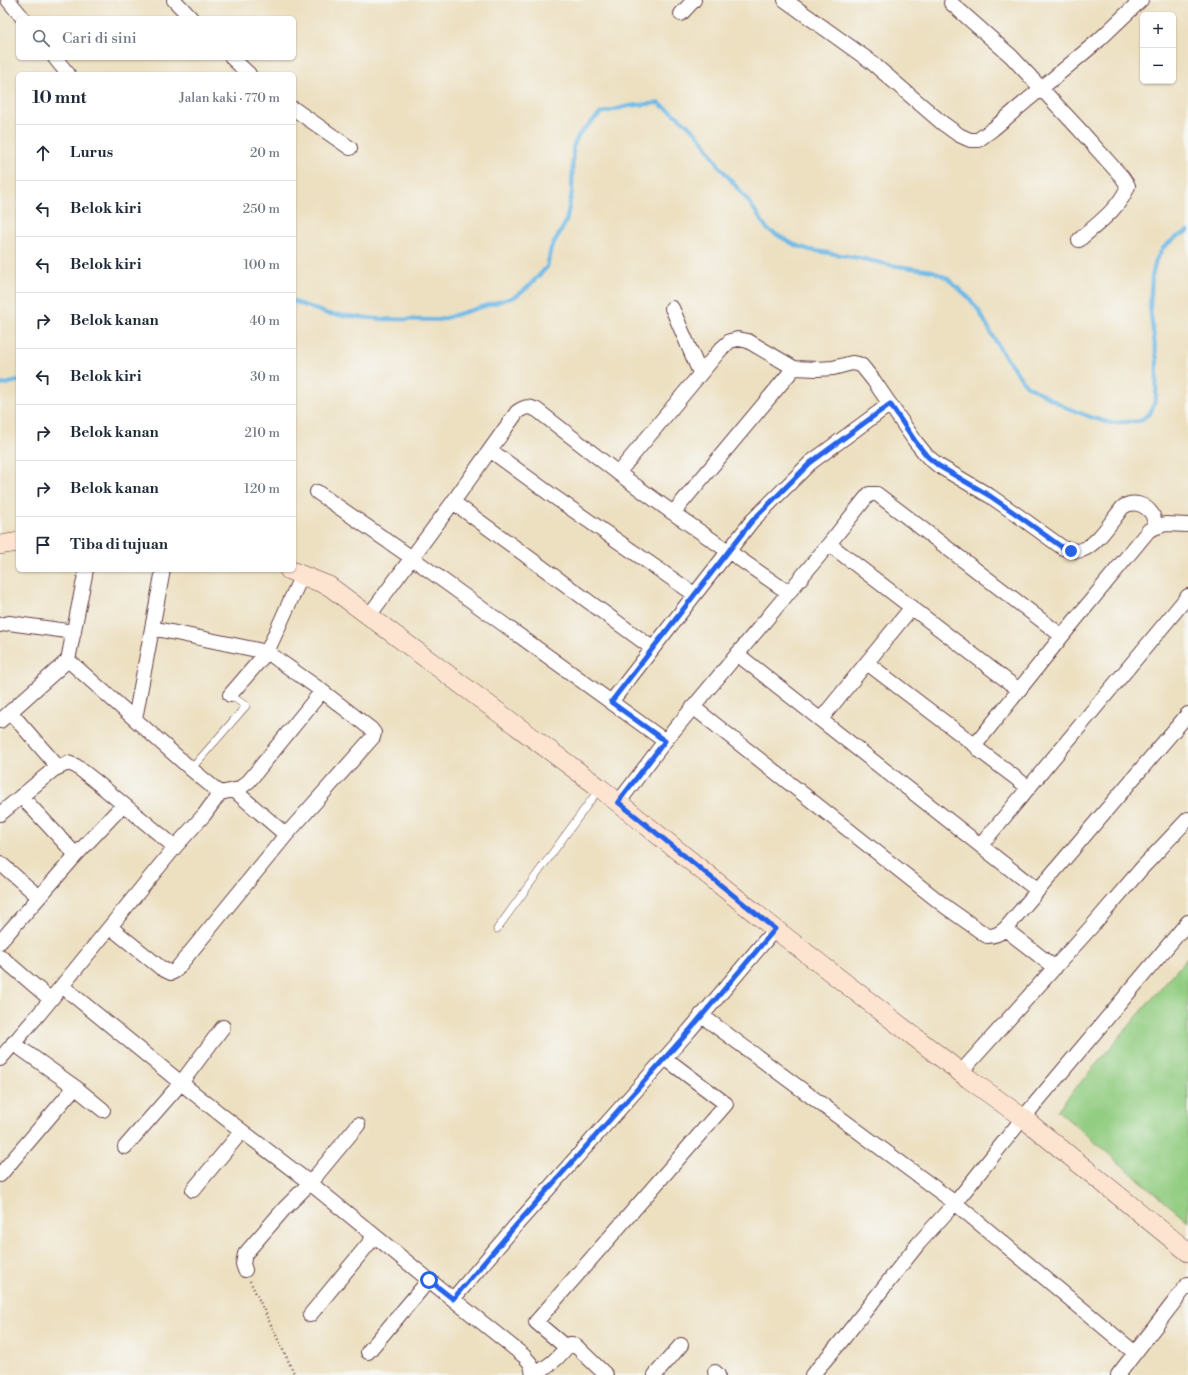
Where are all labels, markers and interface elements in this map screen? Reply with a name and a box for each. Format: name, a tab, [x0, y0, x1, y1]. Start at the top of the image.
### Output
map controls	[1140, 12, 1176, 84]
button: +	[1140, 12, 1176, 48]
search box	[16, 16, 296, 60]
icon: search	[30, 27, 52, 49]
text: Cari di sini	[62, 29, 137, 48]
button: −	[1140, 48, 1176, 84]
text: 10 mnt	[32, 87, 87, 109]
text: Jalan kaki · 770 m	[179, 90, 280, 106]
icon: ahead	[32, 142, 54, 164]
text: Lurus	[70, 143, 113, 162]
text: 20 m	[250, 145, 280, 161]
icon: left	[32, 198, 54, 220]
text: Belok kiri	[70, 199, 141, 218]
text: 250 m	[243, 201, 280, 217]
icon: left	[32, 254, 54, 276]
text: Belok kiri	[70, 255, 141, 274]
text: 100 m	[244, 257, 280, 273]
icon: right	[32, 310, 54, 332]
text: Belok kanan	[70, 311, 159, 330]
text: 40 m	[250, 313, 280, 329]
icon: left	[32, 366, 54, 388]
text: Belok kiri	[70, 367, 141, 386]
text: 30 m	[250, 369, 280, 385]
icon: right	[32, 422, 54, 444]
text: Belok kanan	[70, 423, 159, 442]
text: 210 m	[245, 425, 280, 441]
icon: right	[32, 478, 54, 500]
text: Belok kanan	[70, 479, 159, 498]
text: 120 m	[244, 481, 280, 497]
icon: arrive	[32, 534, 54, 556]
text: Tiba di tujuan	[70, 535, 168, 554]
route end	[1062, 542, 1080, 560]
route start	[420, 1271, 438, 1289]

